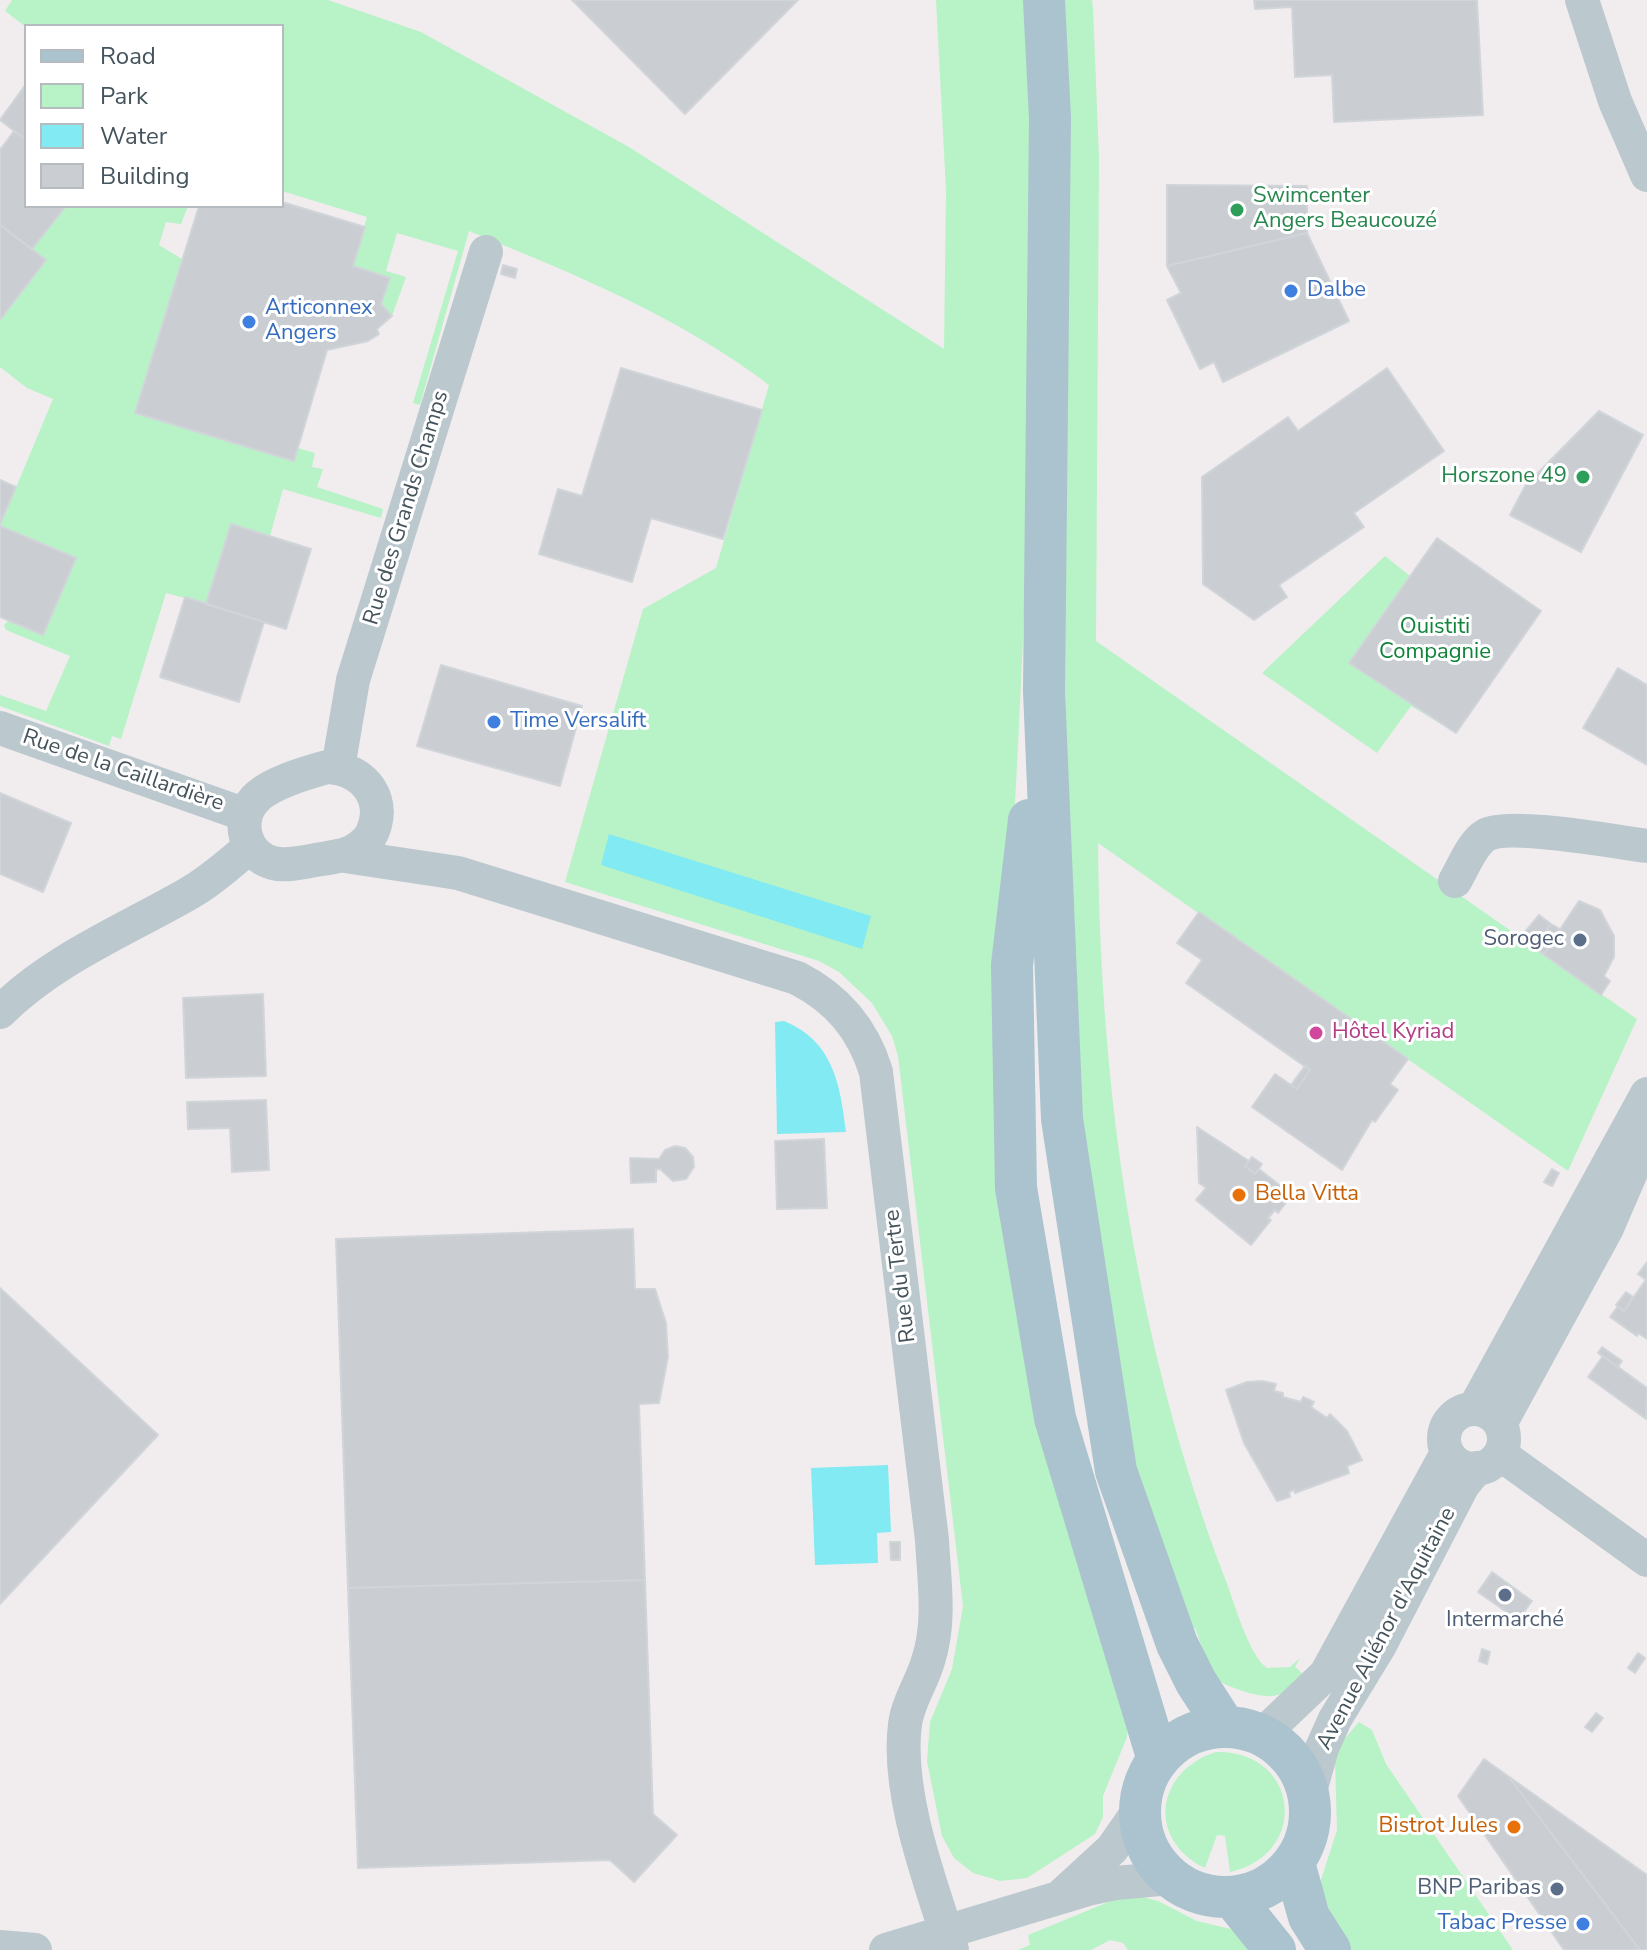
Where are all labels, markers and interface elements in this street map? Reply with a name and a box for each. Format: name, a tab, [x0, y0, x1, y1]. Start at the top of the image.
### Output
legend	[24, 24, 284, 208]
text: Road	[100, 40, 156, 72]
text: Park	[100, 80, 148, 112]
text: Water	[100, 120, 167, 152]
text: Building	[100, 160, 190, 192]
place label: Swimcenter Angers Beaucouzé	[1253, 184, 1437, 236]
marker: Swimcenter Angers Beaucouzé	[1228, 201, 1246, 219]
place label: Dalbe	[1307, 278, 1366, 304]
marker: Dalbe	[1282, 282, 1300, 300]
place label: Articonnex Angers	[265, 296, 373, 348]
marker: Articonnex Angers	[240, 313, 258, 331]
street label: Rue des Grands Champs	[359, 388, 455, 628]
place label: Horszone 49	[1441, 464, 1567, 490]
marker: Horszone 49	[1574, 468, 1592, 486]
park label: Ouistiti Compagnie	[1379, 615, 1491, 666]
place label: Time Versalift	[510, 709, 646, 735]
marker: Time Versalift	[485, 713, 503, 731]
street label: Rue de la Caillardière	[19, 724, 227, 818]
place label: Sorogec	[1483, 927, 1564, 953]
marker: Sorogec	[1571, 931, 1589, 949]
place label: Hôtel Kyriad	[1332, 1020, 1454, 1046]
marker: Hôtel Kyriad	[1307, 1024, 1325, 1042]
place label: Bella Vitta	[1255, 1182, 1359, 1208]
marker: Bella Vitta	[1230, 1186, 1248, 1204]
street label: Rue du Tertre	[880, 1208, 922, 1344]
street label: Avenue Aliénor d'Aquitaine	[1312, 1503, 1462, 1755]
marker: Intermarché	[1496, 1586, 1514, 1604]
place label: Intermarché	[1446, 1608, 1564, 1634]
place label: Bistrot Jules	[1378, 1814, 1498, 1840]
marker: Bistrot Jules	[1505, 1818, 1523, 1836]
place label: BNP Paribas	[1417, 1876, 1541, 1902]
marker: BNP Paribas	[1548, 1880, 1566, 1898]
place label: Tabac Presse	[1437, 1911, 1567, 1937]
marker: Tabac Presse	[1574, 1915, 1592, 1933]

